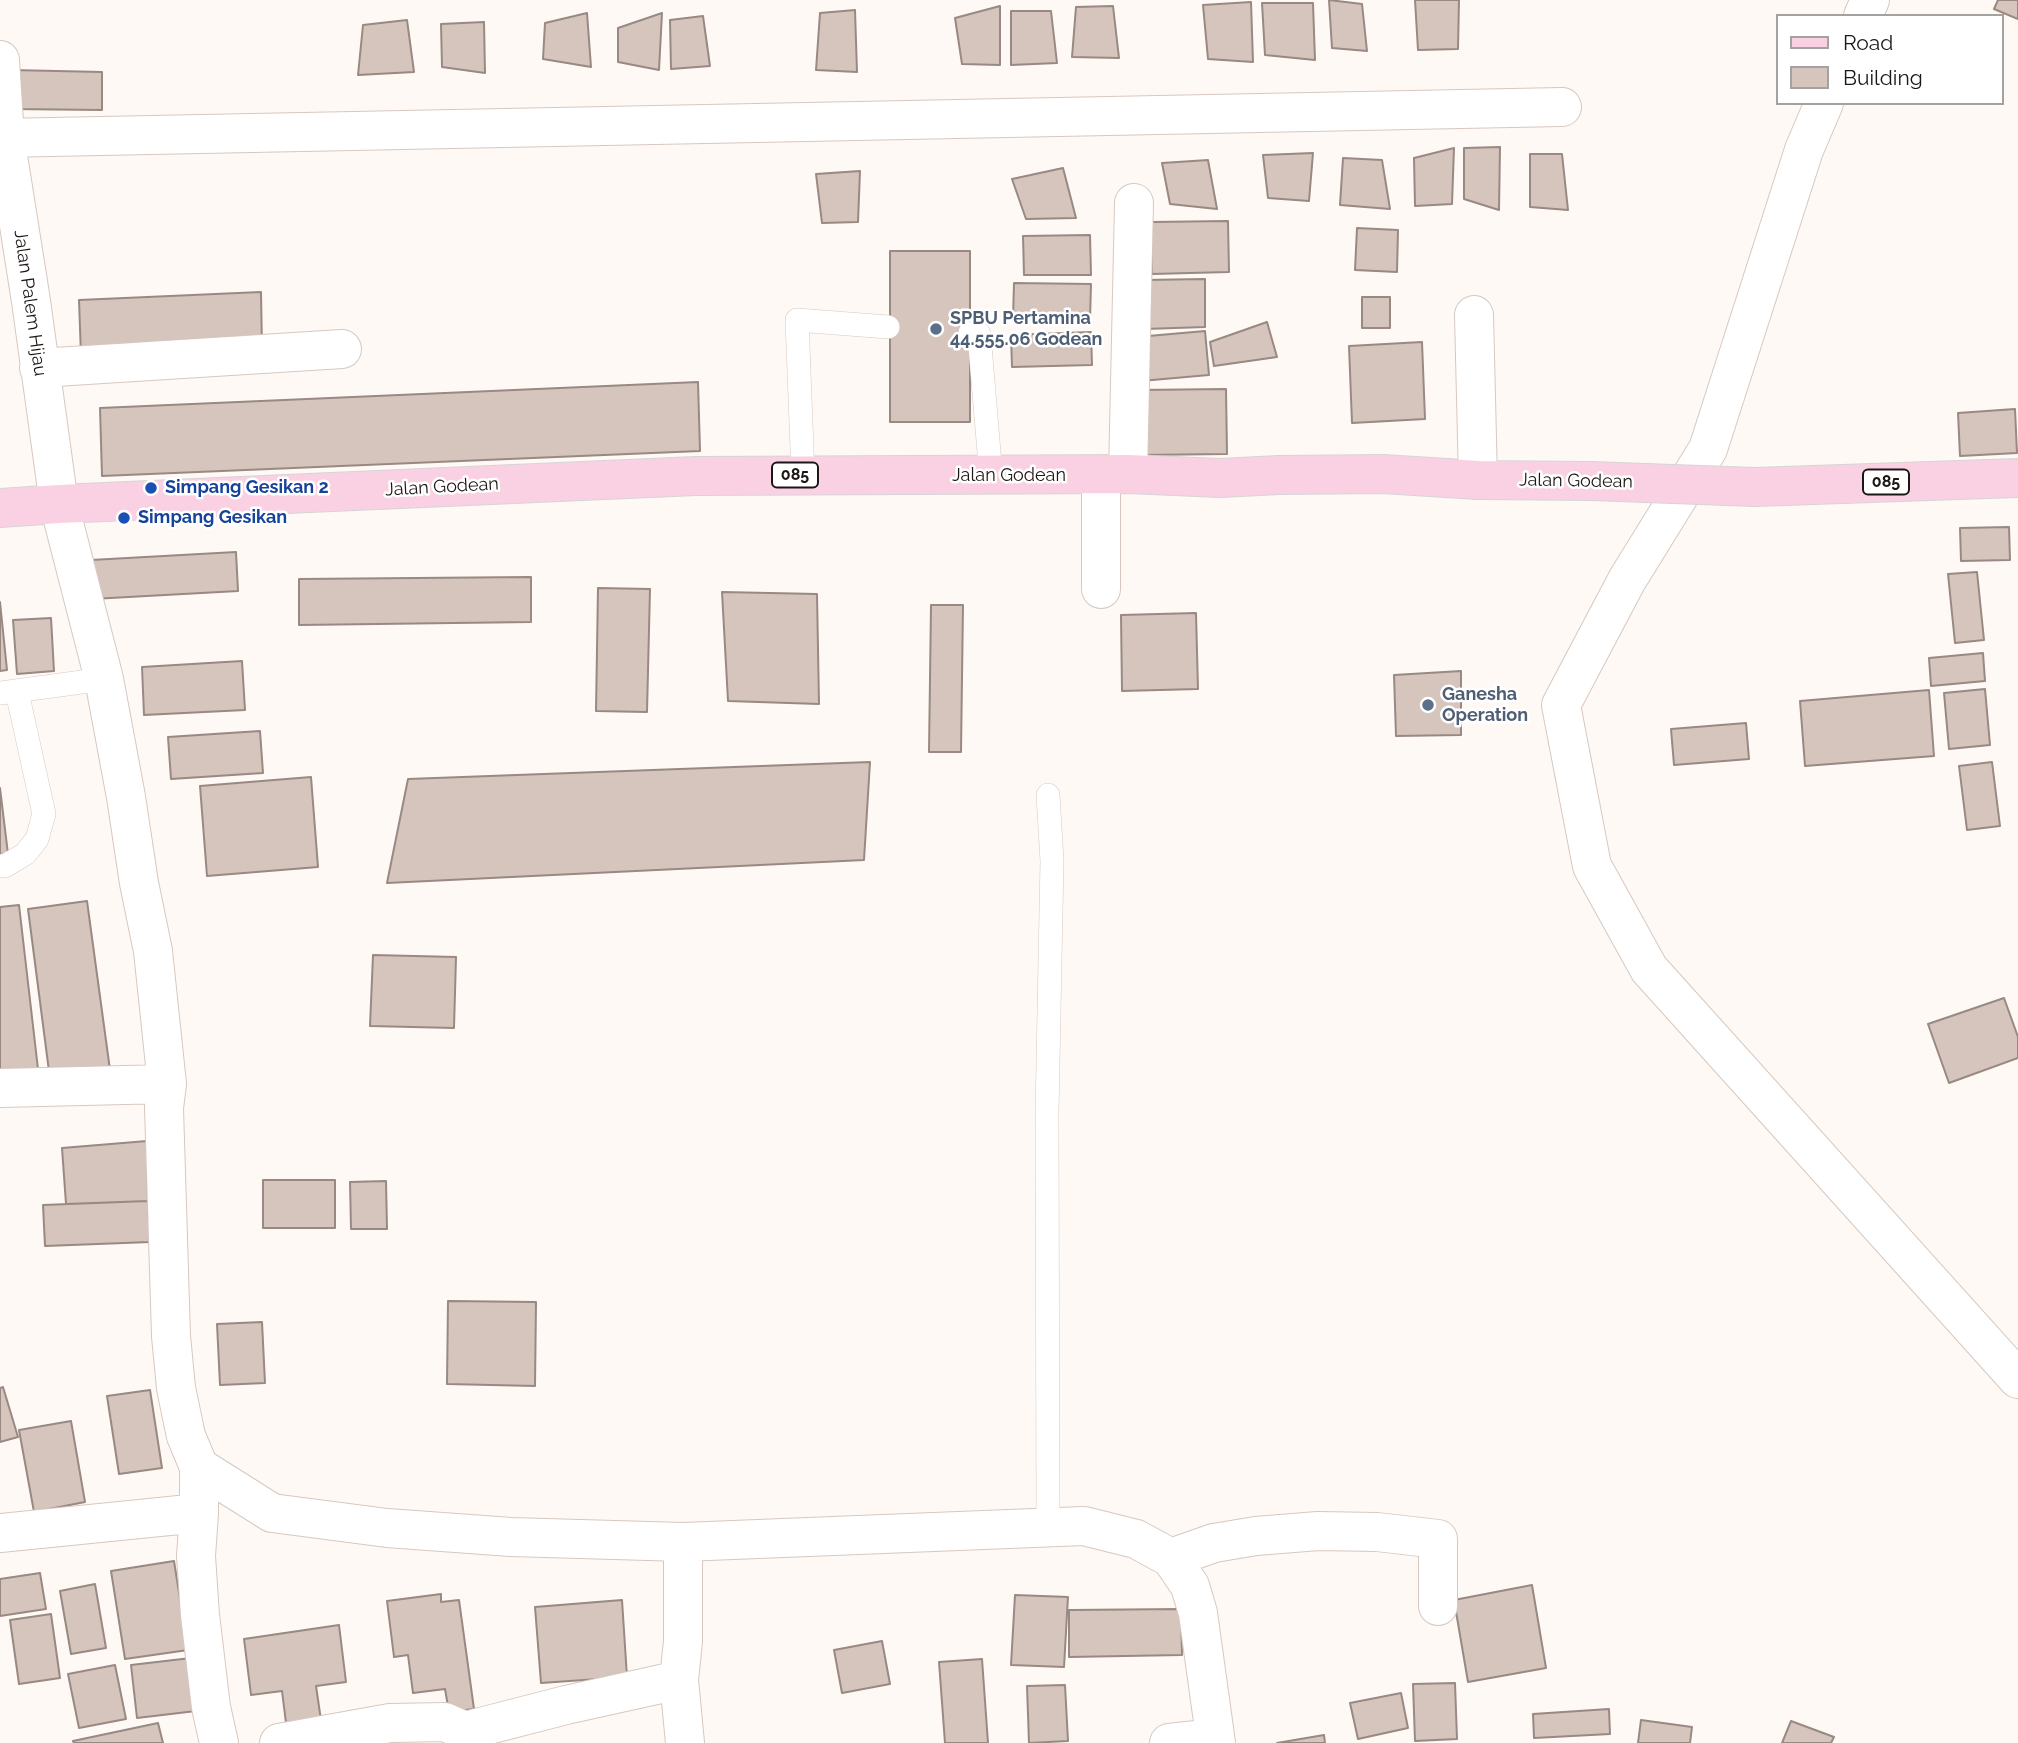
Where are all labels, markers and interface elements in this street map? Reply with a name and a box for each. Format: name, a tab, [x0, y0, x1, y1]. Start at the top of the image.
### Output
legend	[1776, 14, 2004, 105]
text: Road	[1843, 30, 1893, 55]
text: Building	[1843, 65, 1923, 90]
street label: Jalan Palem Hijau	[9, 229, 51, 377]
place label: SPBU Pertamina 44.555.06 Godean	[950, 308, 1102, 350]
marker: SPBU Pertamina 44.555.06 Godean	[928, 321, 944, 337]
road number: 085	[772, 462, 818, 488]
street label: Jalan Godean	[952, 465, 1066, 487]
street label: Jalan Godean	[1519, 469, 1633, 493]
road number: 085	[1863, 470, 1909, 495]
street label: Jalan Godean	[385, 473, 499, 501]
place label: Simpang Gesikan 2	[165, 477, 329, 499]
marker: Simpang Gesikan 2	[143, 480, 159, 496]
place label: Simpang Gesikan	[138, 507, 287, 529]
marker: Simpang Gesikan	[116, 510, 132, 526]
place label: Ganesha Operation	[1442, 684, 1528, 726]
marker: Ganesha Operation	[1420, 697, 1436, 713]

